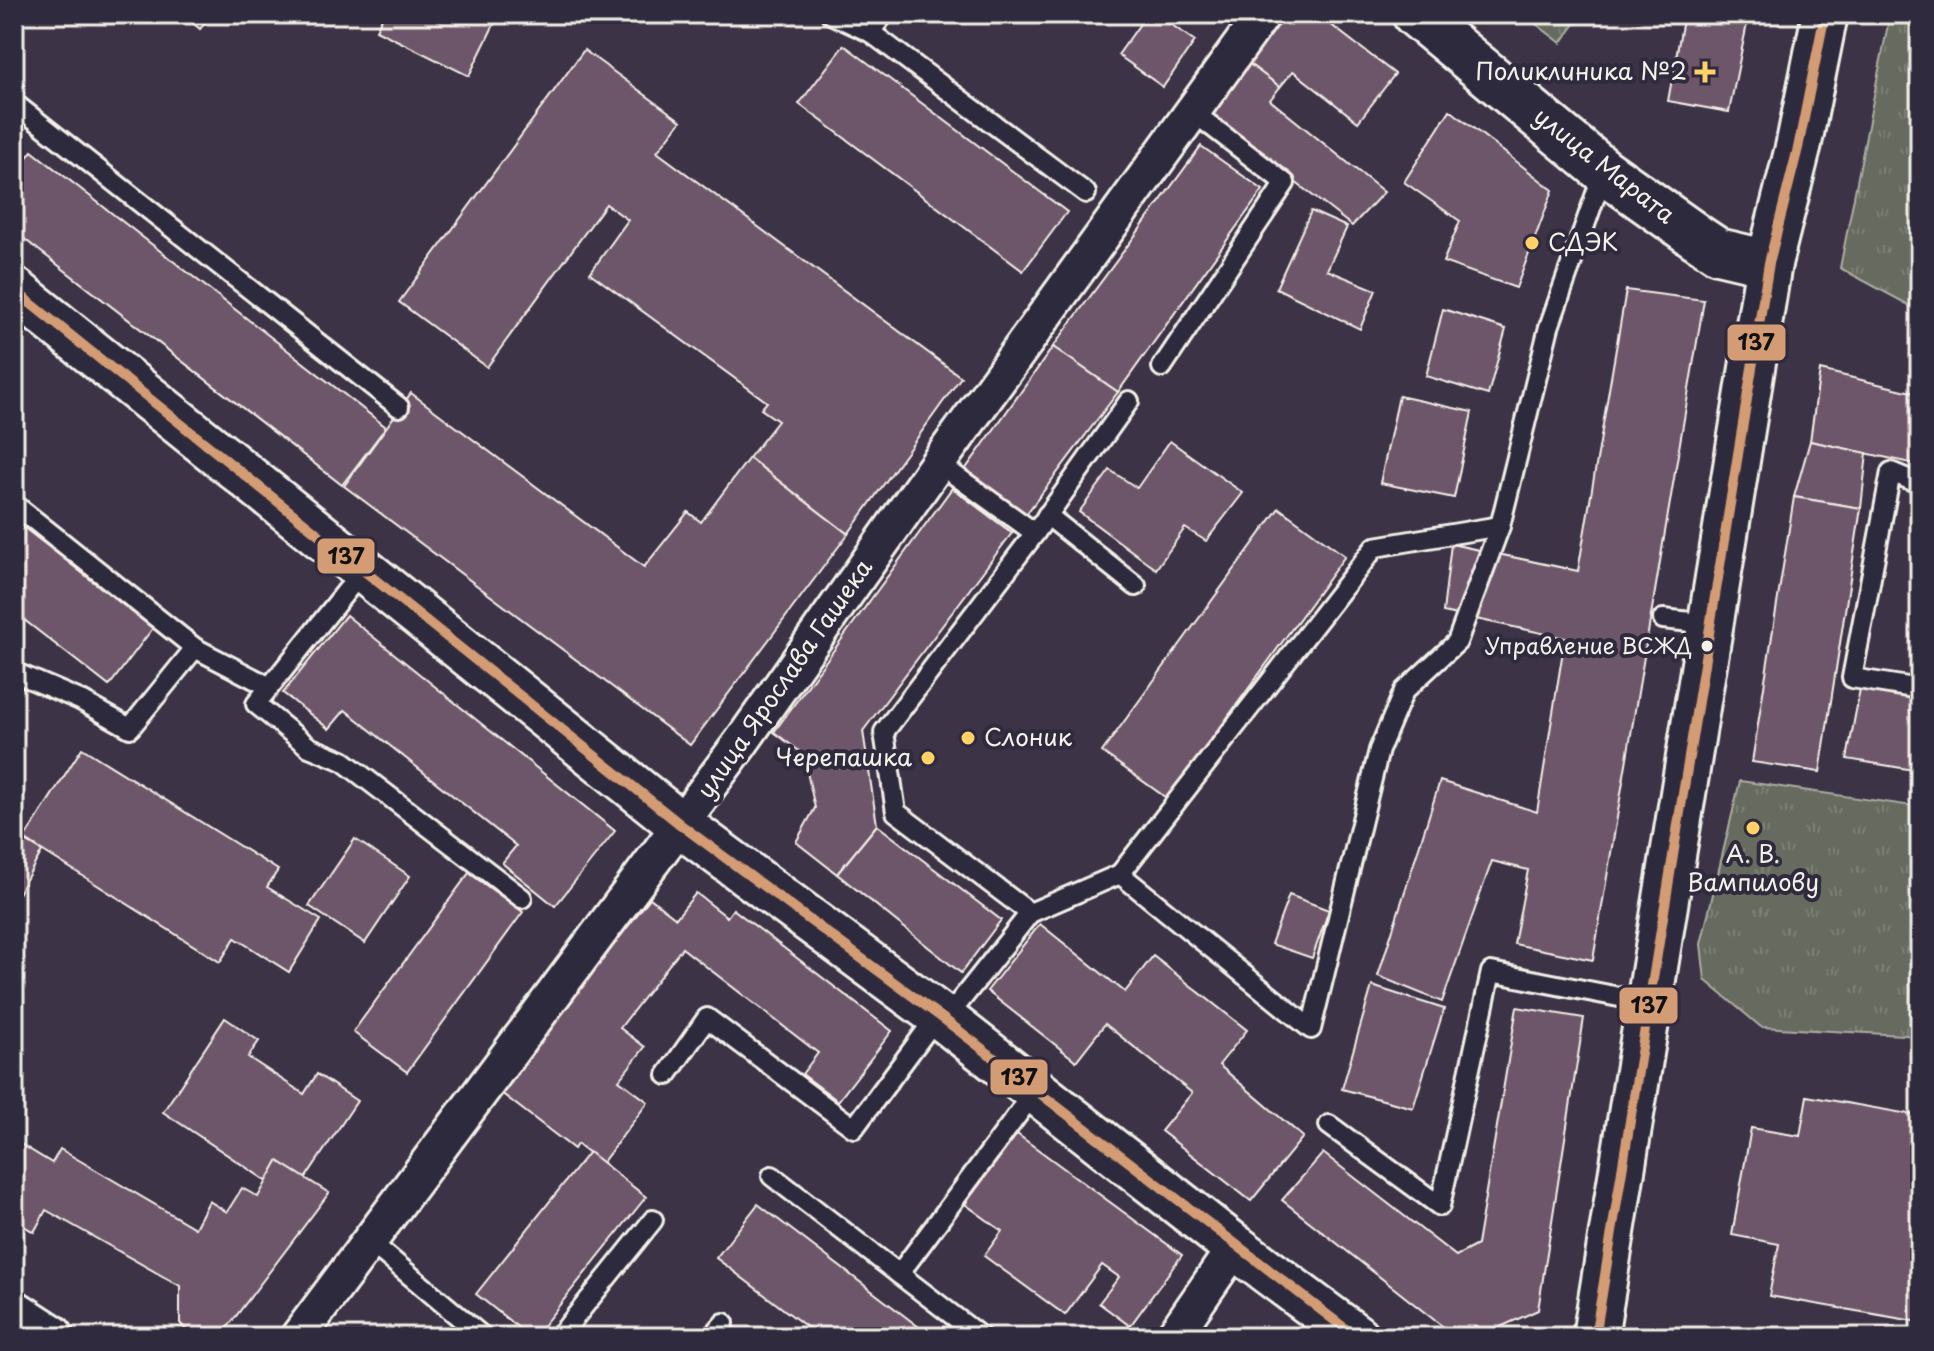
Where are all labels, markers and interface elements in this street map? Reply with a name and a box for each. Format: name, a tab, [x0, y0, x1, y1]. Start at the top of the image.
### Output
place label: Поликлиника №2	[1475, 52, 1687, 88]
marker: Поликлиника №2	[1694, 61, 1716, 83]
street label: улица Марата	[1527, 98, 1684, 231]
place label: СДЭК	[1548, 223, 1618, 259]
marker: СДЭК	[1523, 234, 1541, 252]
line badge: 137	[1726, 323, 1787, 362]
text: 137	[1738, 324, 1775, 357]
line badge: 137	[316, 537, 376, 575]
text: 137	[328, 538, 365, 571]
street label: улица Ярослава Гашека	[687, 551, 880, 805]
place label: Управление ВСЖД	[1485, 628, 1692, 661]
marker: Управление ВСЖД	[1699, 638, 1715, 654]
place label: Слоник	[984, 718, 1073, 754]
marker: Слоник	[959, 729, 977, 747]
place label: Черепашка	[776, 738, 912, 774]
marker: Черепашка	[919, 749, 937, 767]
marker: А. В. Вампилову	[1744, 819, 1762, 837]
place label: А. В. Вампилову	[1687, 835, 1819, 899]
line badge: 137	[1618, 986, 1679, 1025]
text: 137	[1631, 987, 1668, 1020]
line badge: 137	[989, 1058, 1049, 1096]
text: 137	[1001, 1059, 1038, 1092]

